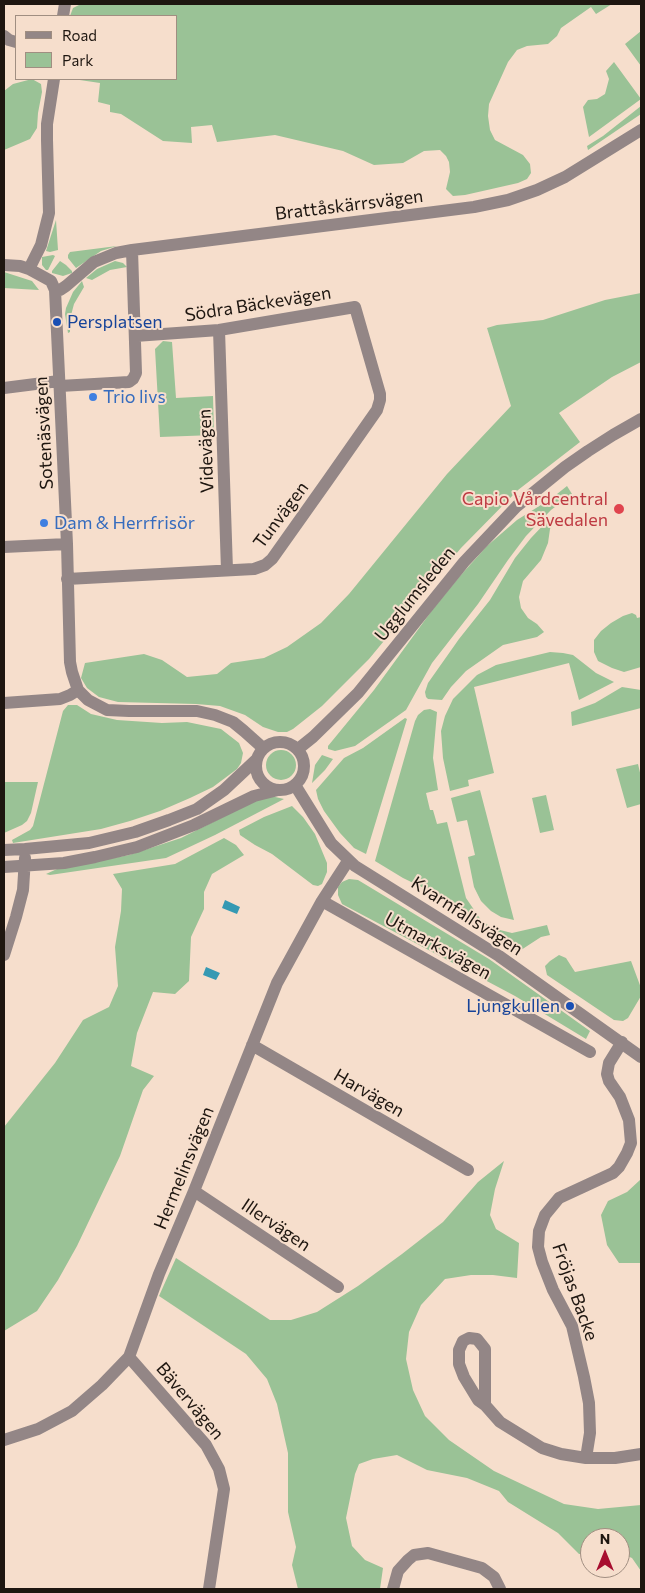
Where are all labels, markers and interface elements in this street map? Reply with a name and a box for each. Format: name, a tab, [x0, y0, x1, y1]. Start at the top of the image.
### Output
legend	[15, 15, 178, 80]
text: Road	[62, 26, 97, 44]
text: Park	[62, 51, 93, 69]
street label: Brattåskärrsvägen	[274, 185, 424, 225]
street label: Södra Bäckevägen	[183, 282, 333, 326]
place label: Persplatsen	[67, 311, 163, 333]
marker: Persplatsen	[51, 316, 63, 328]
street label: Sotenäsvägen	[30, 376, 58, 490]
place label: Trio livs	[103, 386, 166, 408]
marker: Trio livs	[87, 391, 99, 403]
street label: Videvägen	[194, 408, 218, 494]
street label: Tunvägen	[249, 477, 313, 553]
place label: Capio Vårdcentral Sävedalen	[462, 488, 608, 530]
marker: Capio Vårdcentral Sävedalen	[612, 502, 626, 516]
place label: Dam & Herrfrisör	[54, 512, 195, 534]
marker: Dam & Herrfrisör	[38, 517, 50, 529]
street label: Ugglumsleden	[370, 542, 460, 646]
street label: Kvarnfallsvägen	[407, 872, 527, 960]
street label: Utmarksvägen	[381, 908, 495, 984]
place label: Ljungkullen	[466, 995, 560, 1017]
marker: Ljungkullen	[564, 1000, 576, 1012]
street label: Harvägen	[330, 1064, 408, 1122]
street label: Hermelinsvägen	[150, 1103, 218, 1233]
street label: Illervägen	[237, 1194, 315, 1256]
street label: Fröjas Backe	[547, 1240, 603, 1344]
street label: Bävervägen	[151, 1358, 229, 1444]
north arrow	[580, 1528, 630, 1578]
text: N	[600, 1530, 610, 1547]

